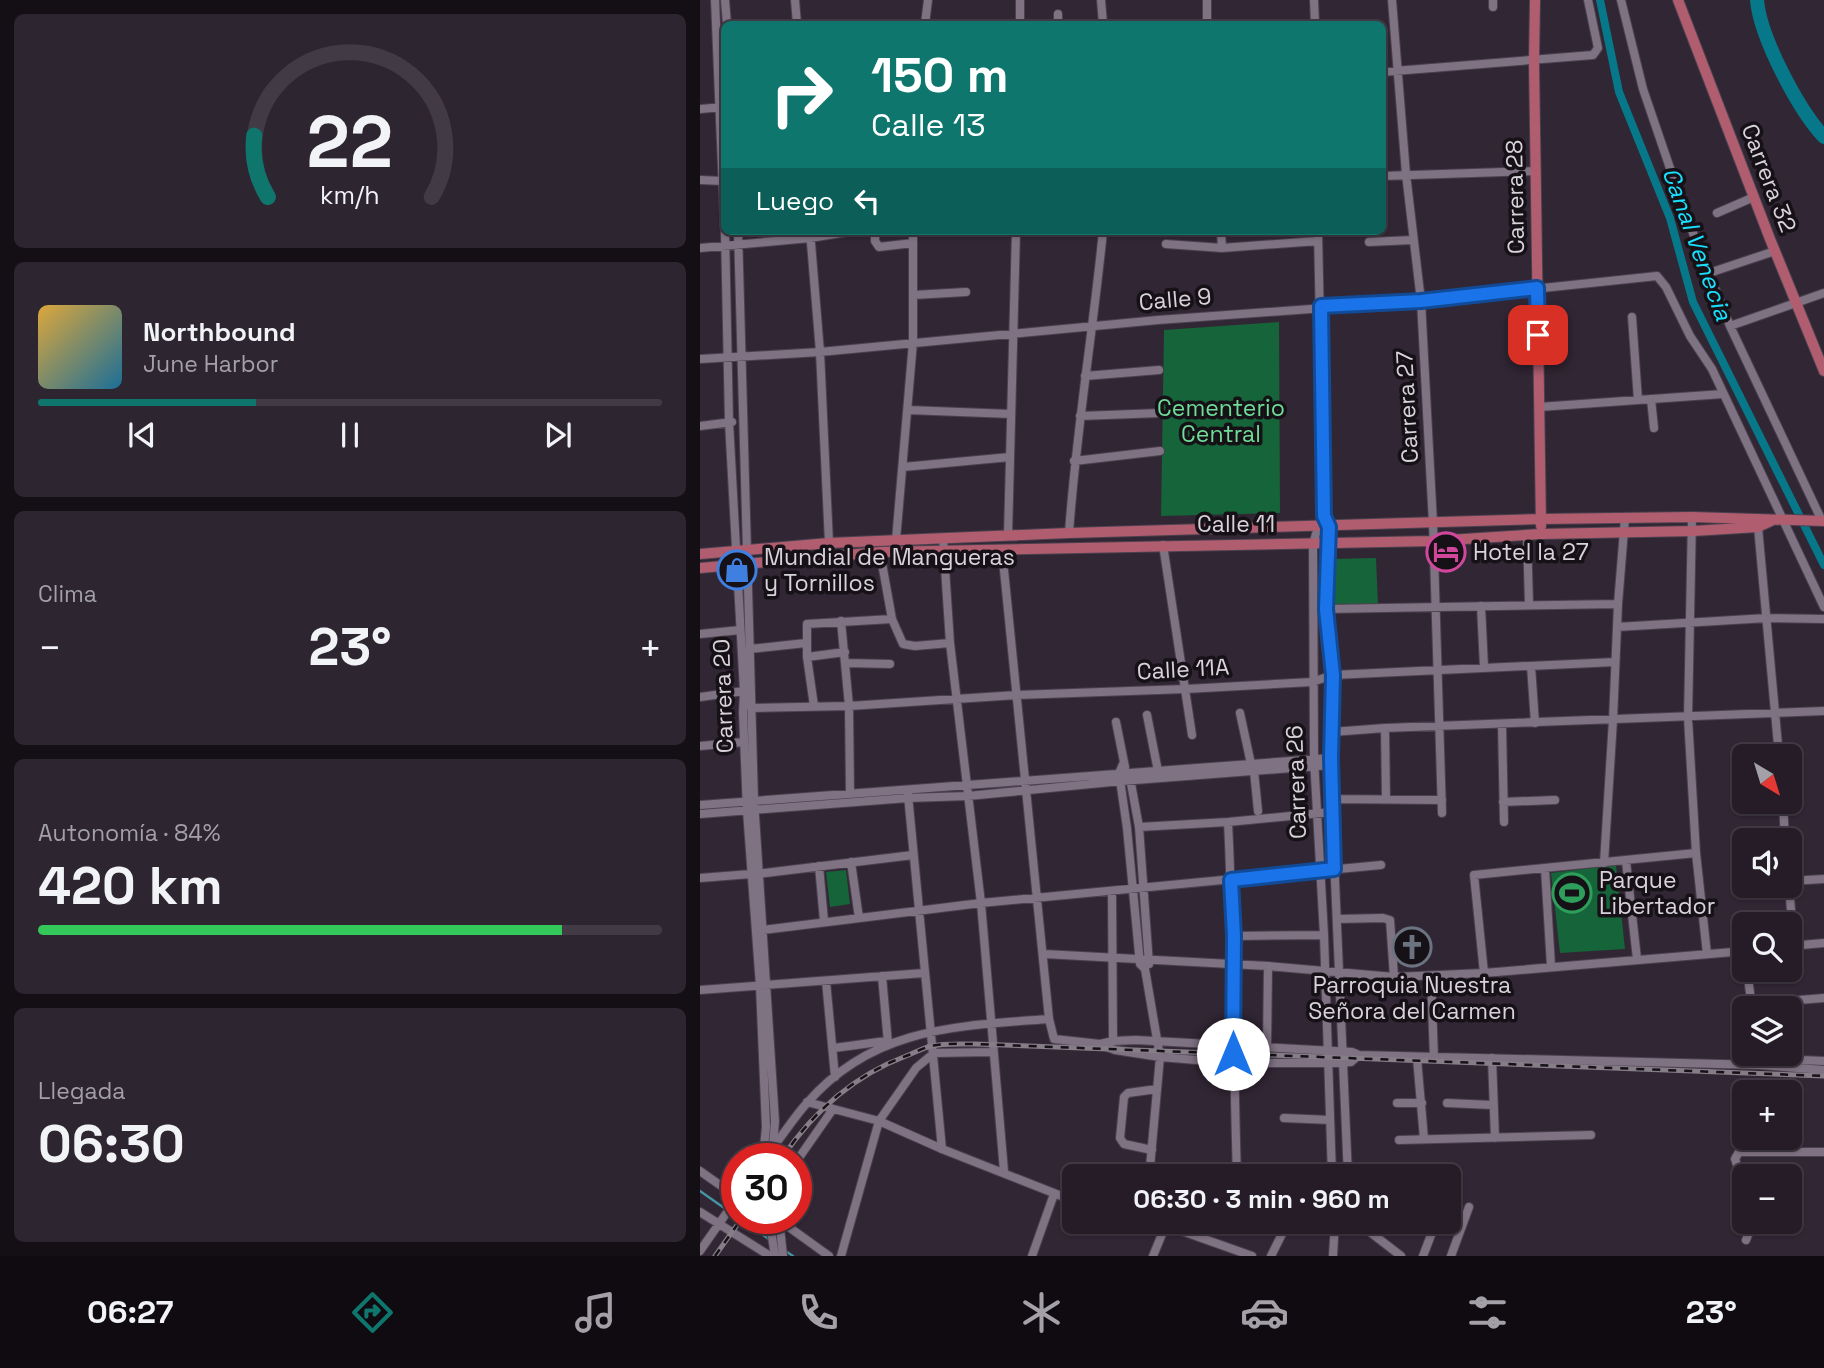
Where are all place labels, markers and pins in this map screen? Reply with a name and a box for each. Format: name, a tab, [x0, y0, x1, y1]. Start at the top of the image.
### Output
pin	[1508, 305, 1568, 365]
hotel icon: Hotel la 27	[1425, 531, 1467, 573]
place label: Hotel la 27	[1473, 537, 1589, 567]
place label: Mundial de Mangueras y Tornillos	[764, 542, 1015, 598]
shop icon: Mundial de Mangueras y Tornillos	[716, 549, 758, 591]
place label: Parque Libertador	[1599, 865, 1715, 921]
sports icon: Parque Libertador	[1551, 872, 1593, 914]
church icon: Parroquia Nuestra Señora del Carmen	[1391, 926, 1433, 968]
place label: Parroquia Nuestra Señora del Carmen	[1308, 970, 1516, 1026]

